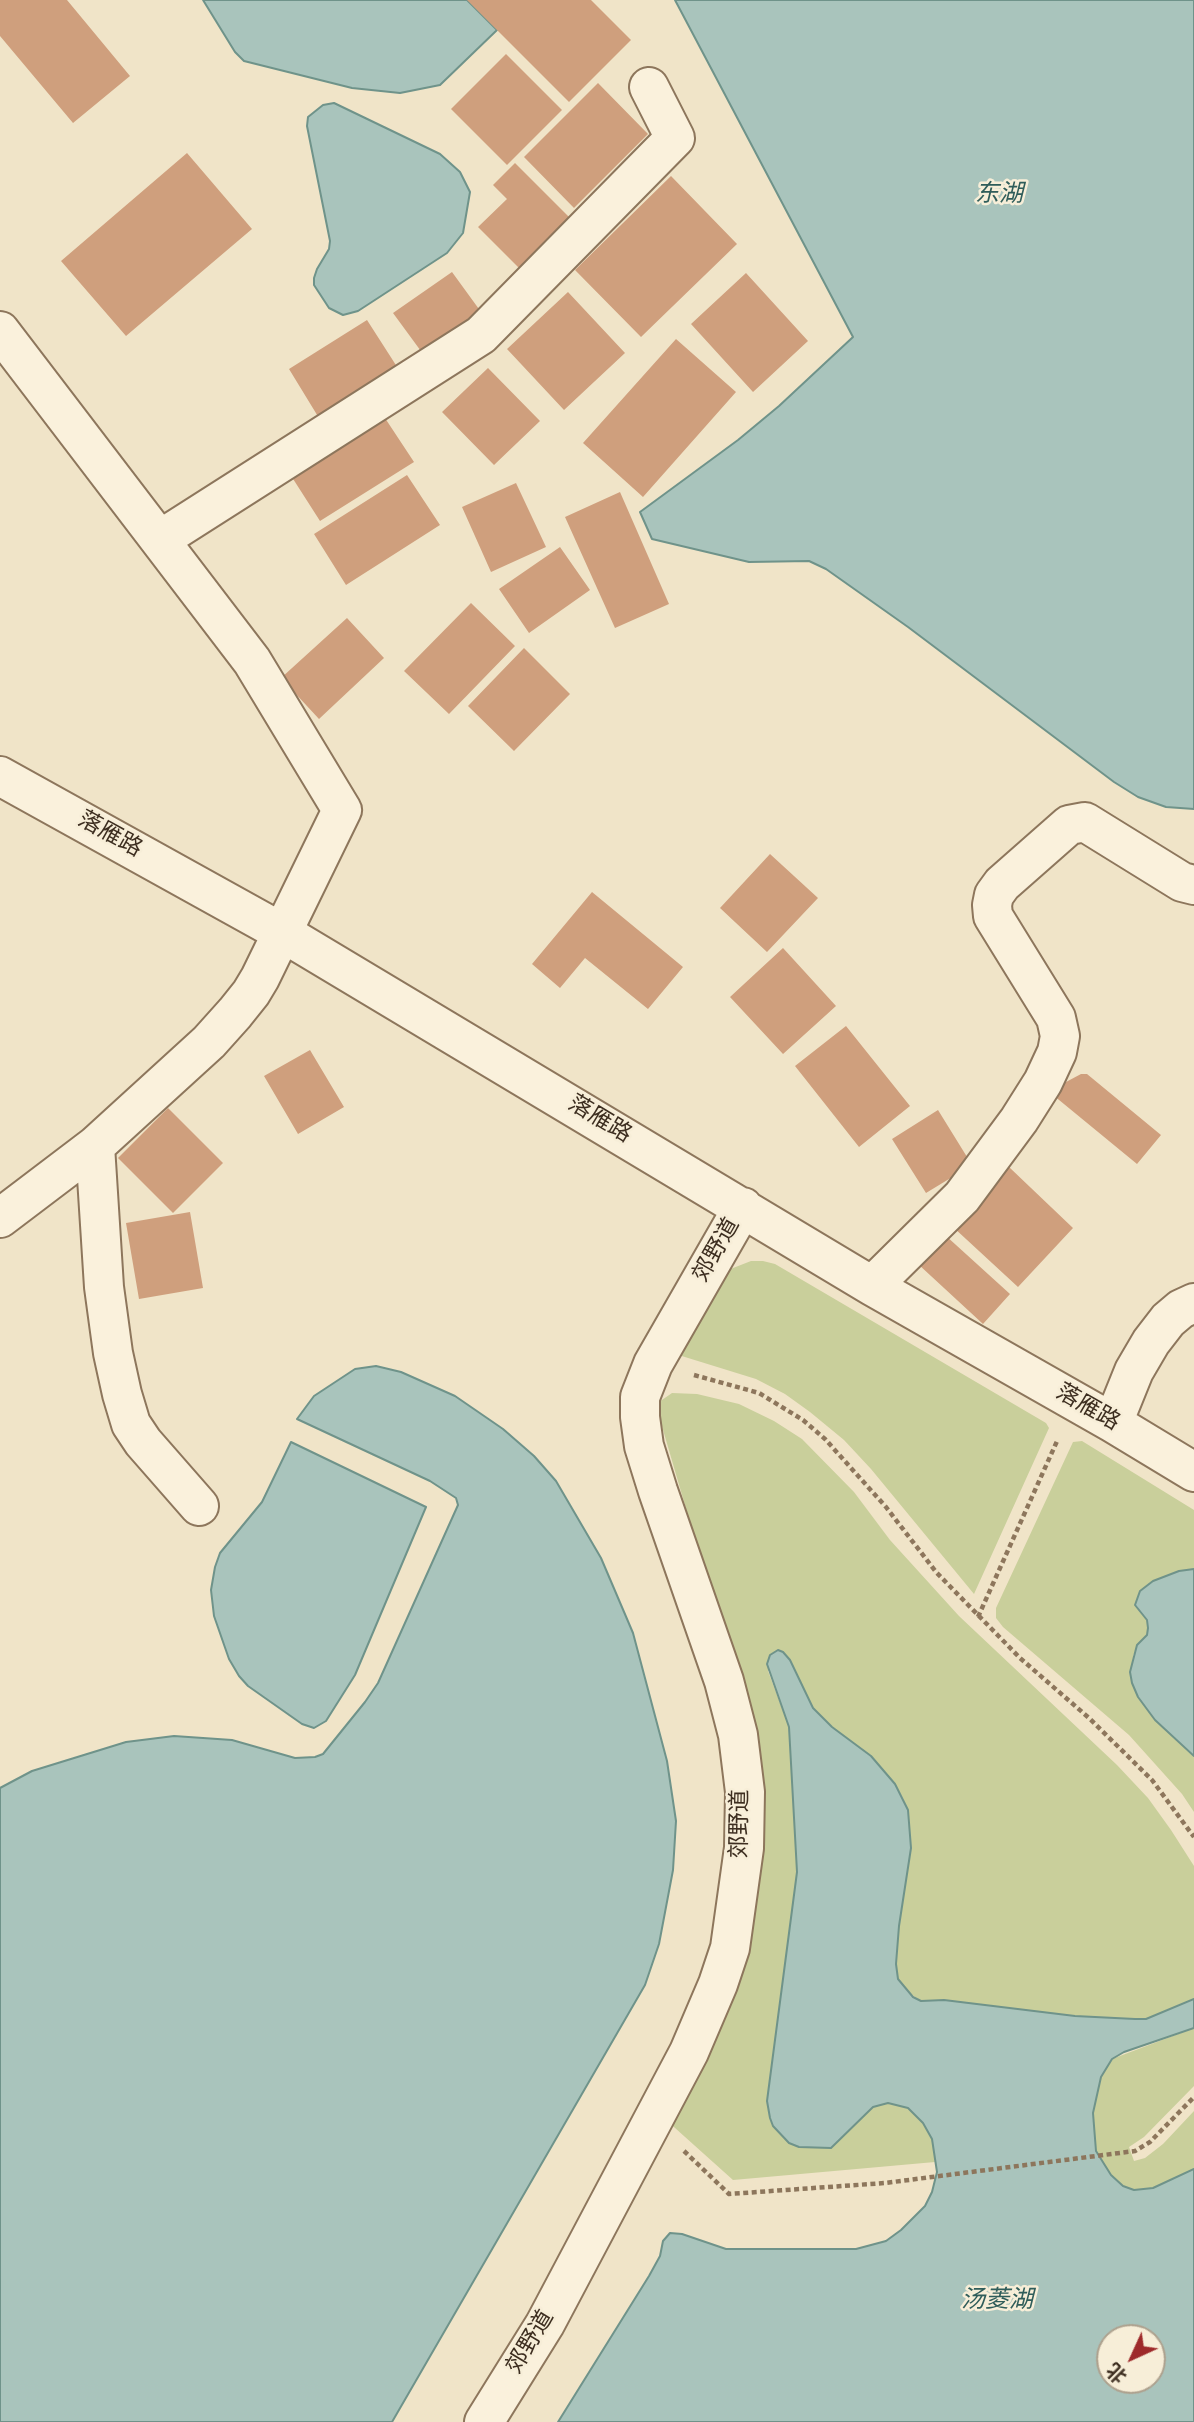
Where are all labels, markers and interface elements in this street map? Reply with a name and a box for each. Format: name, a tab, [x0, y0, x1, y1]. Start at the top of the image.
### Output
water label: 东湖	[975, 182, 1023, 210]
street label: 落雁路	[72, 807, 146, 865]
street label: 落雁路	[562, 1091, 636, 1151]
street label: 郊野道	[689, 1214, 747, 1288]
street label: 落雁路	[1050, 1380, 1124, 1438]
street label: 郊野道	[728, 1789, 756, 1859]
water label: 汤菱湖	[961, 2288, 1033, 2316]
street label: 郊野道	[502, 2306, 562, 2380]
north arrow	[1096, 2324, 1166, 2394]
text: 北	[1100, 2356, 1134, 2390]

